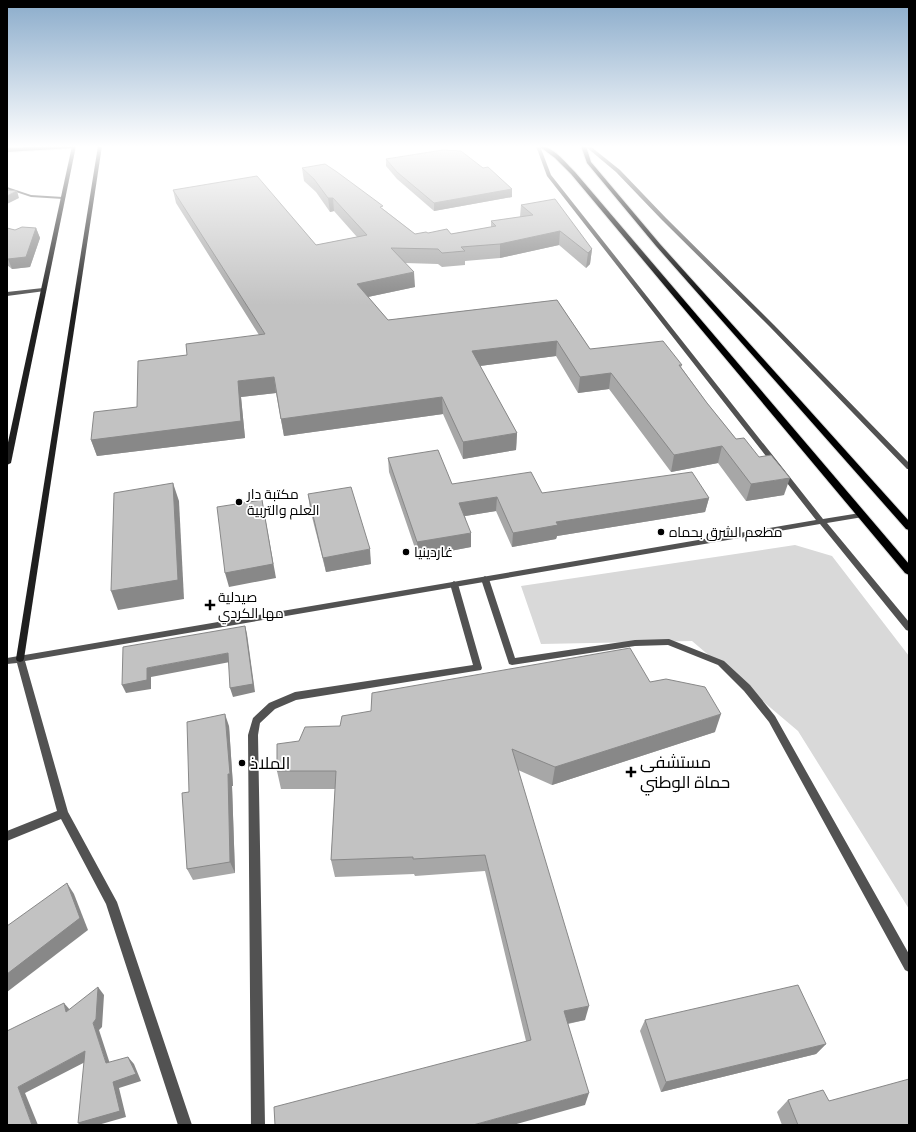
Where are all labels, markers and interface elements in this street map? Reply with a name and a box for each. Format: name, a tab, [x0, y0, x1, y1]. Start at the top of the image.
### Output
place label: مكتبة دار العلم والتربية	[246, 486, 320, 520]
marker: مكتبة دار العلم والتربية	[234, 497, 244, 507]
place label: مطعم الشرق بحماه	[669, 524, 782, 542]
marker: مطعم الشرق بحماه	[656, 527, 666, 537]
place label: غاردينيا	[414, 544, 453, 561]
marker: غاردينيا	[401, 547, 411, 557]
place label: صيدلية مها الكردي	[218, 589, 284, 625]
marker: صيدلية مها الكردي	[205, 600, 215, 610]
place label: مستشفى حماة الوطني	[640, 752, 730, 796]
place label: الملاذ	[250, 753, 290, 774]
marker: الملاذ	[237, 758, 247, 768]
marker: مستشفى حماة الوطني	[625, 766, 637, 778]

